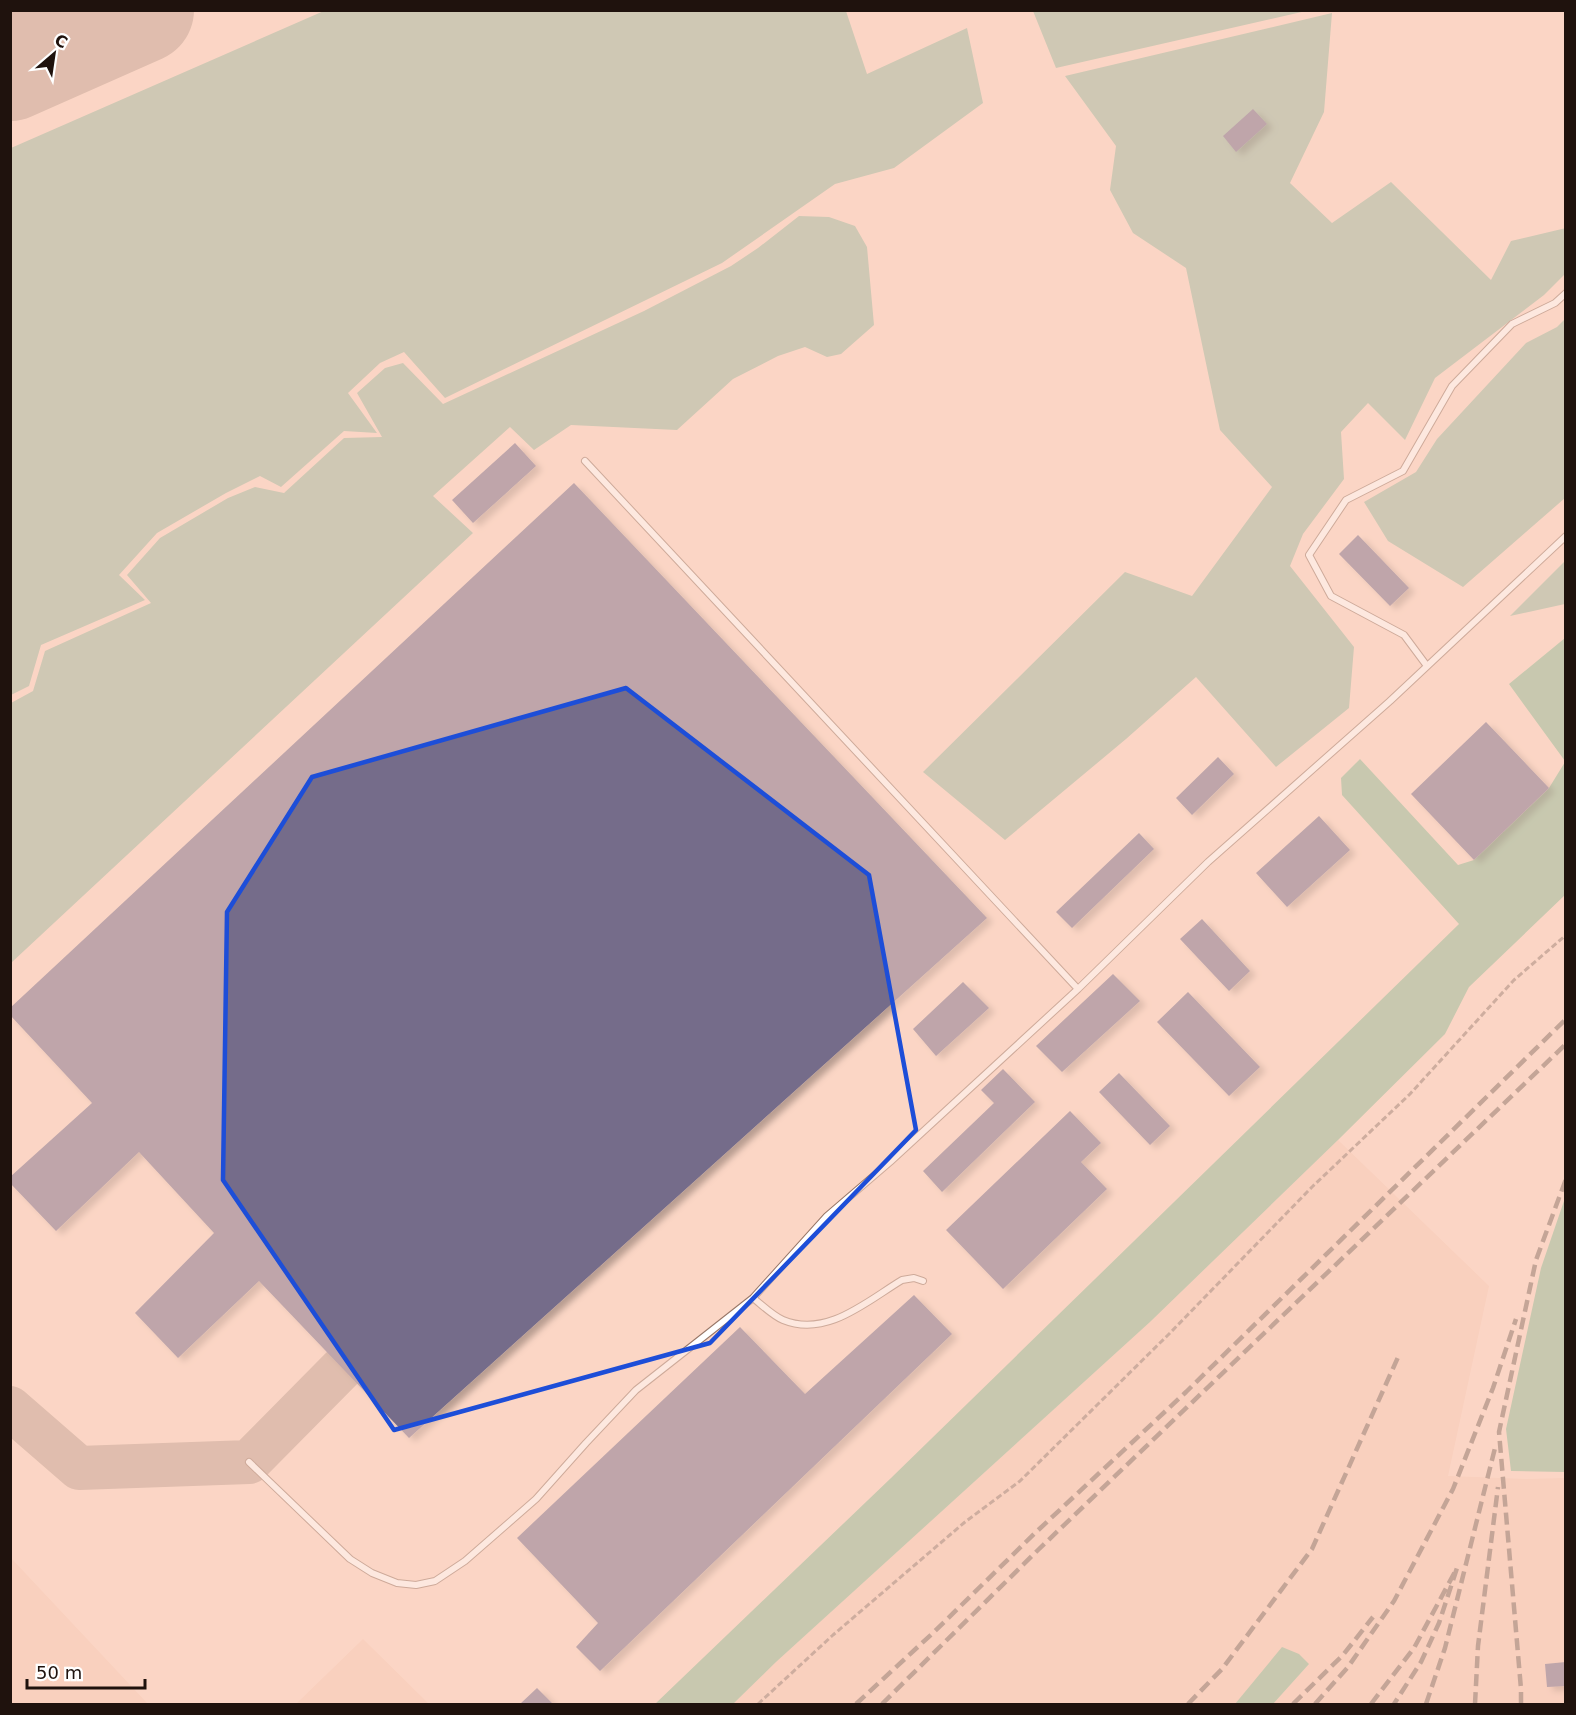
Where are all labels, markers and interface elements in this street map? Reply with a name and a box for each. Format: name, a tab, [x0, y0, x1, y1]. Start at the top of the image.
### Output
north arrow	[24, 24, 84, 84]
text: С	[51, 30, 71, 52]
scale bar	[27, 1652, 146, 1690]
text: 50 m	[36, 1662, 82, 1683]

